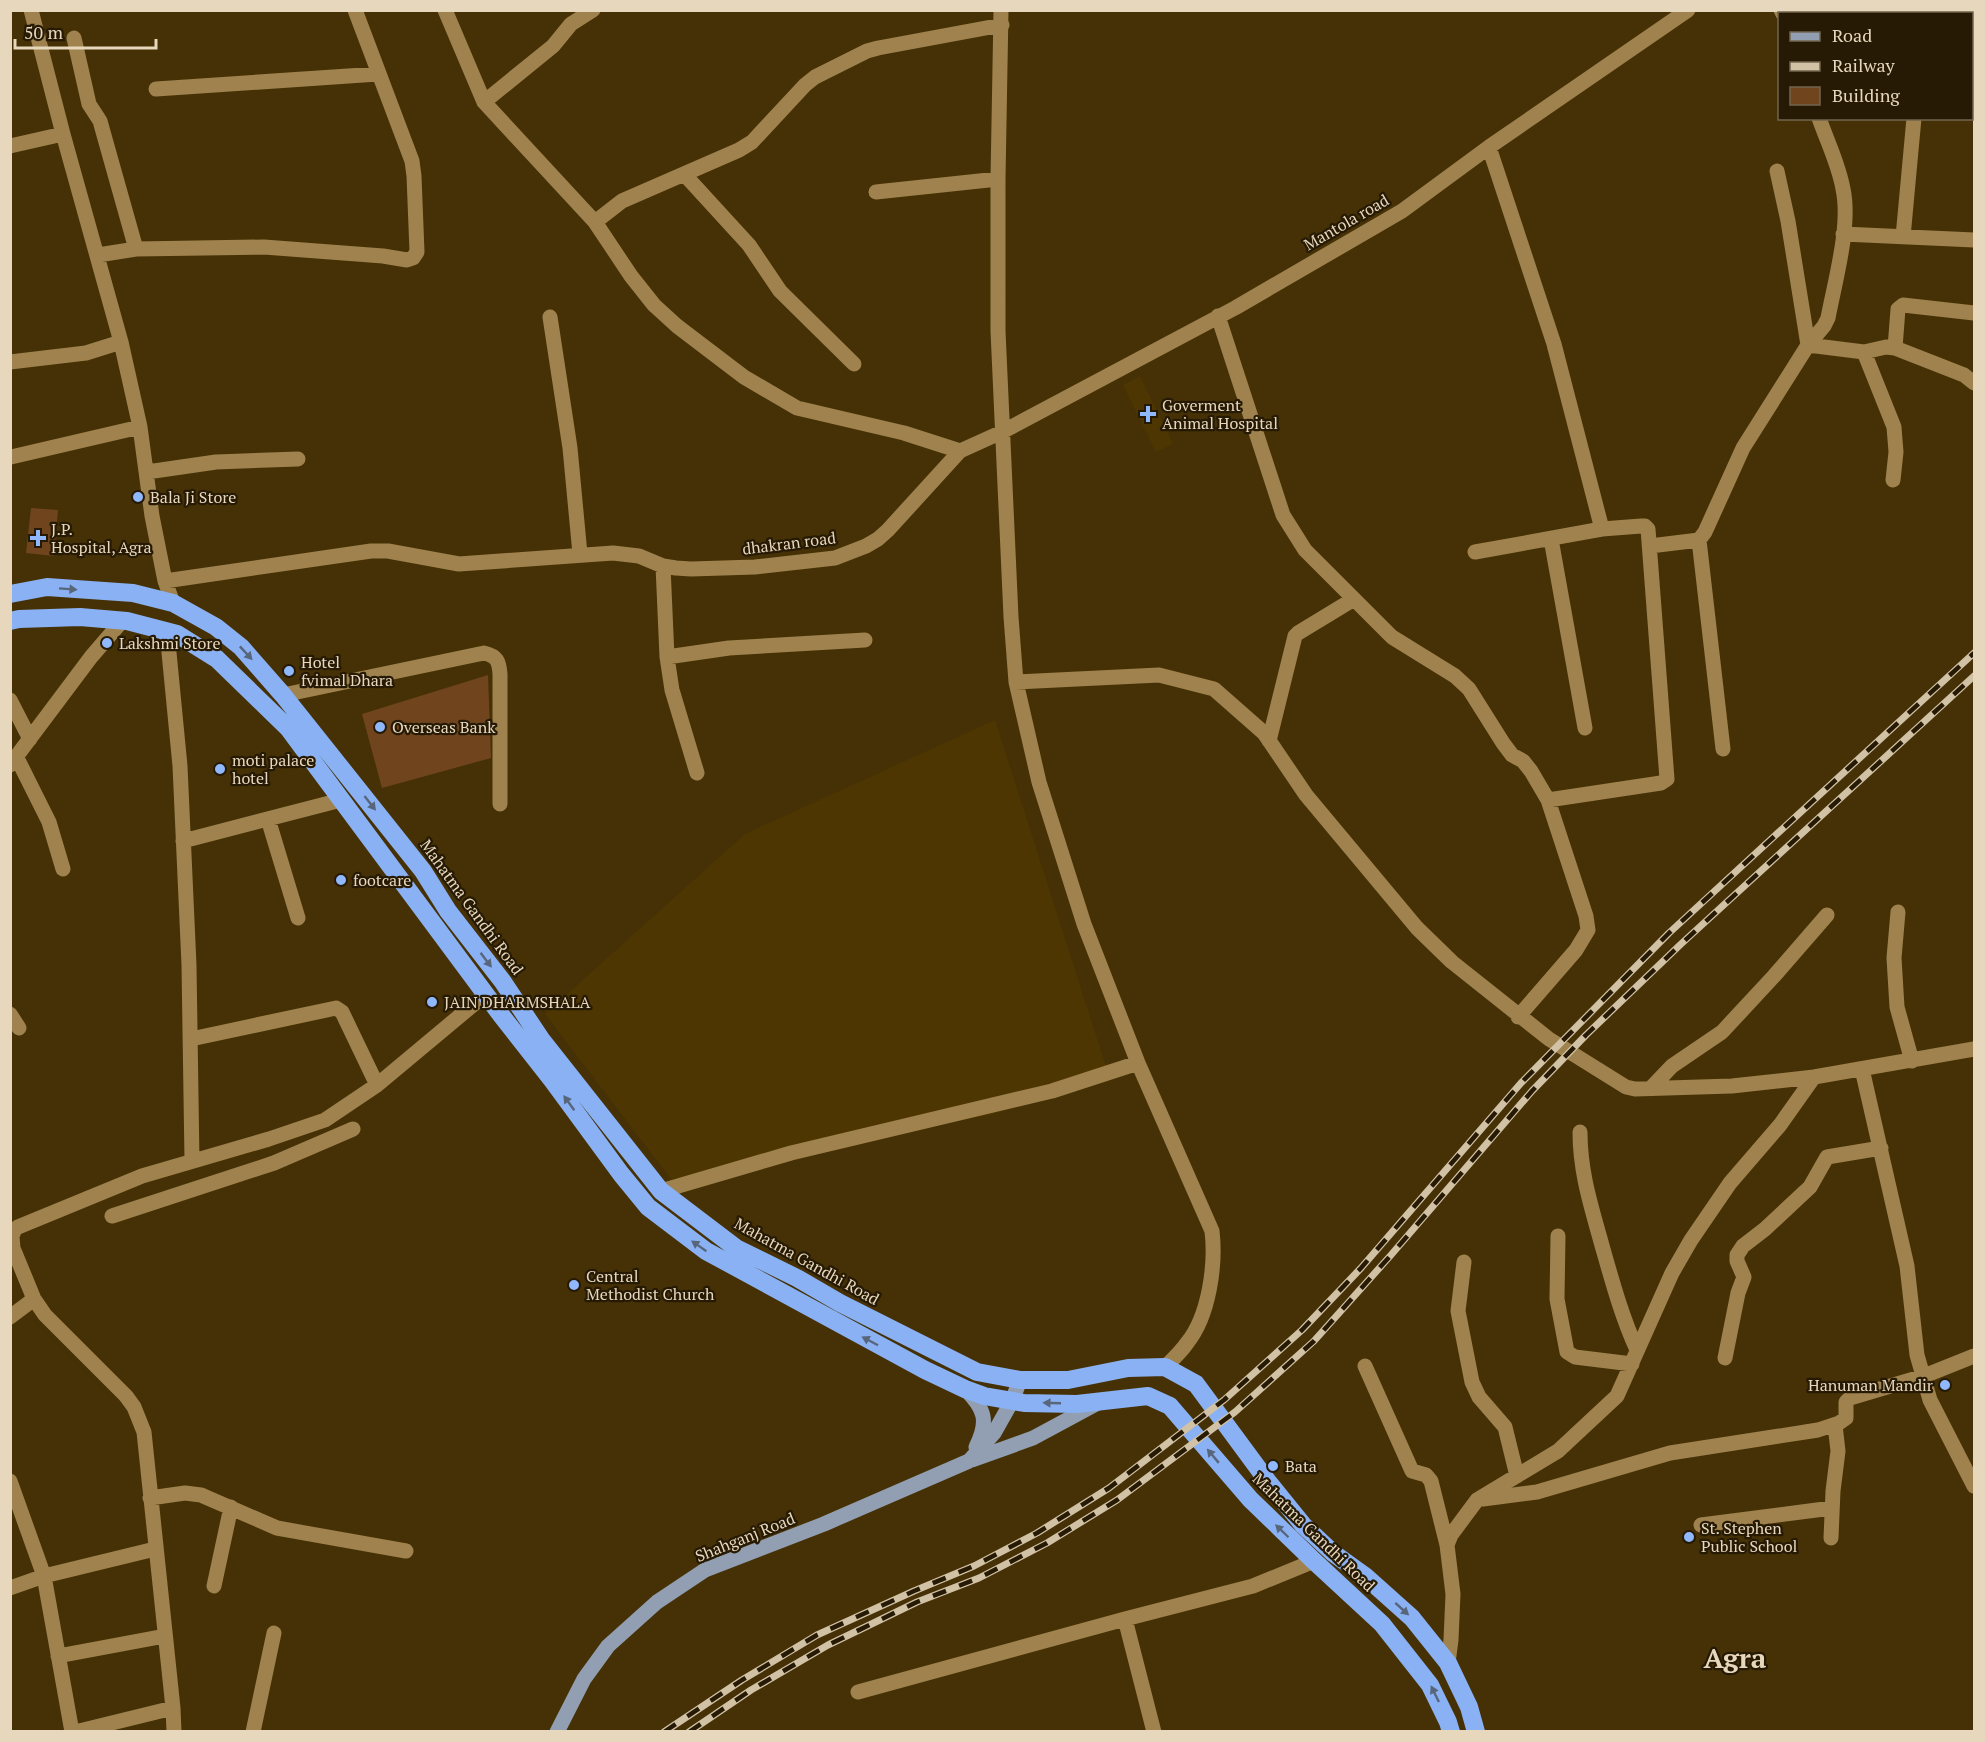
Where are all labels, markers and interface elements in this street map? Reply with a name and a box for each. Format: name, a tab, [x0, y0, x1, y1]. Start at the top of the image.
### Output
scale bar	[15, 12, 156, 50]
legend	[1778, 12, 1973, 120]
text: 50 m	[24, 20, 64, 44]
text: Road	[1832, 23, 1872, 47]
text: Railway	[1832, 53, 1896, 77]
text: Building	[1832, 83, 1900, 107]
street label: Mantola road	[1299, 189, 1393, 255]
place label: Goverment Animal Hospital	[1162, 394, 1278, 434]
marker: Goverment Animal Hospital	[1139, 405, 1157, 423]
place label: Bala Ji Store	[150, 486, 236, 508]
marker: Bala Ji Store	[131, 490, 145, 504]
place label: J.P. Hospital, Agra	[51, 518, 152, 558]
street label: dhakran road	[741, 526, 837, 560]
marker: J.P. Hospital, Agra	[29, 529, 47, 547]
one-way arrow	[59, 584, 78, 593]
place label: Lakshmi Store	[119, 632, 221, 654]
marker: Lakshmi Store	[100, 636, 114, 650]
one-way arrow	[239, 645, 253, 660]
place label: Hotel fvimal Dhara	[301, 651, 393, 691]
marker: Hotel fvimal Dhara	[282, 664, 296, 678]
place label: Overseas Bank	[392, 716, 496, 738]
marker: Overseas Bank	[373, 720, 387, 734]
place label: moti palace hotel	[232, 749, 314, 789]
marker: moti palace hotel	[213, 762, 227, 776]
one-way arrow	[363, 795, 376, 811]
street label: Mahatma Gandhi Road	[415, 835, 529, 979]
place label: footcare	[353, 869, 411, 891]
marker: footcare	[334, 873, 348, 887]
one-way arrow	[479, 952, 492, 968]
place label: JAIN DHARMSHALA	[444, 991, 591, 1013]
marker: JAIN DHARMSHALA	[425, 995, 439, 1009]
one-way arrow	[564, 1096, 576, 1111]
street label: Mahatma Gandhi Road	[731, 1212, 883, 1310]
one-way arrow	[692, 1240, 708, 1252]
place label: Central Methodist Church	[586, 1265, 715, 1305]
marker: Central Methodist Church	[567, 1278, 581, 1292]
one-way arrow	[861, 1336, 878, 1346]
place label: Hanuman Mandir	[1808, 1374, 1934, 1396]
marker: Hanuman Mandir	[1938, 1378, 1952, 1392]
one-way arrow	[1042, 1399, 1061, 1408]
one-way arrow	[1207, 1449, 1220, 1464]
place label: Bata	[1285, 1455, 1317, 1477]
marker: Bata	[1266, 1459, 1280, 1473]
street label: Mahatma Gandhi Road	[1248, 1468, 1380, 1596]
street label: Shahganj Road	[692, 1507, 798, 1567]
place label: St. Stephen Public School	[1701, 1517, 1798, 1557]
one-way arrow	[1276, 1524, 1290, 1538]
marker: St. Stephen Public School	[1682, 1530, 1696, 1544]
one-way arrow	[1394, 1602, 1409, 1615]
district label: Agra	[1704, 1639, 1767, 1676]
one-way arrow	[1430, 1686, 1440, 1703]

